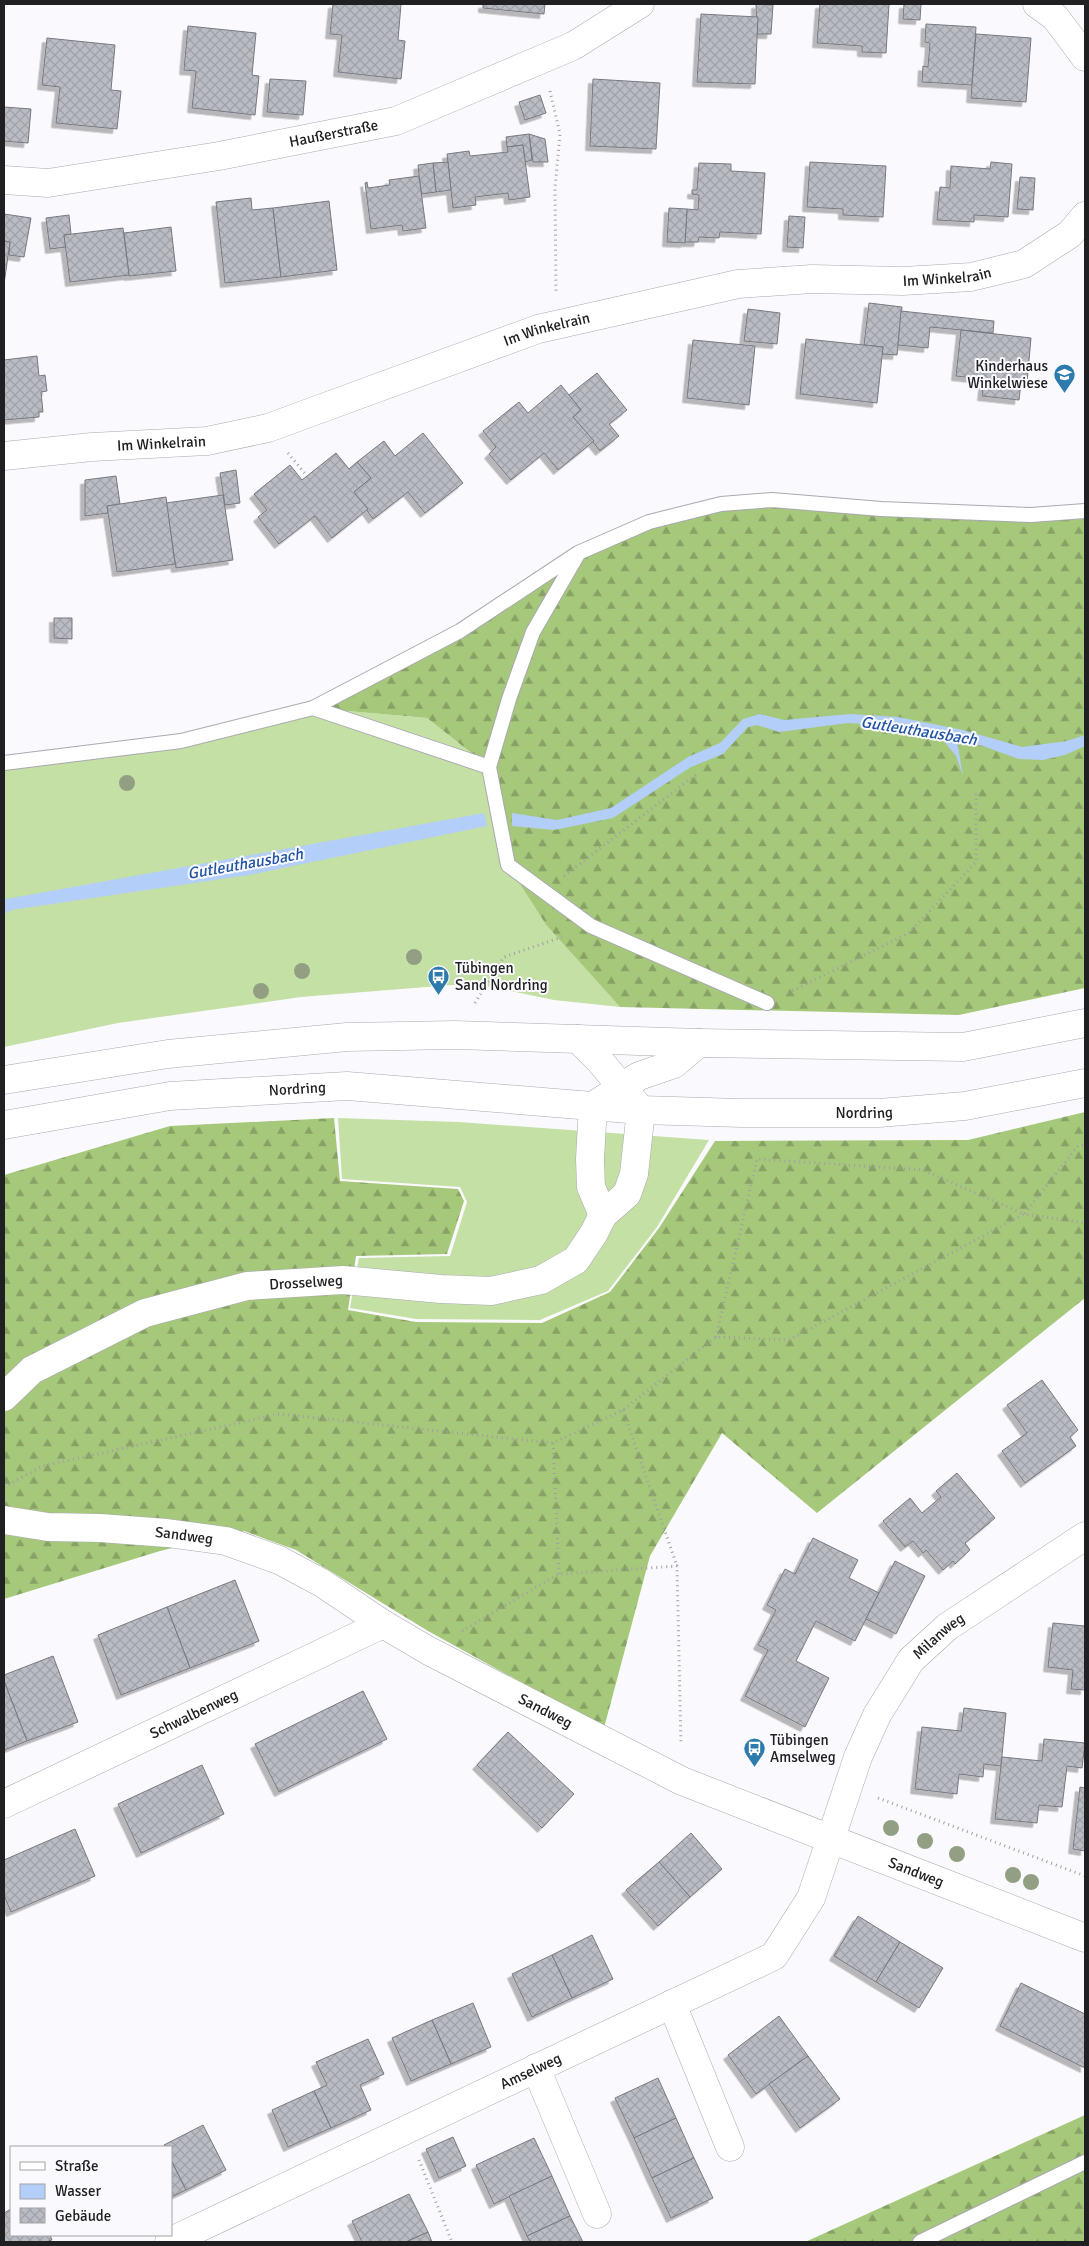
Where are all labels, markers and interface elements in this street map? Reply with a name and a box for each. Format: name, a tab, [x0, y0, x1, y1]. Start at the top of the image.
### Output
street label: Haußerstraße	[288, 116, 380, 151]
street label: Im Winkelrain	[902, 263, 993, 290]
street label: Im Winkelrain	[501, 309, 592, 350]
place label: Kinderhaus Winkelwiese	[967, 357, 1048, 392]
school or university icon: Kinderhaus Winkelwiese	[1052, 363, 1076, 394]
street label: Im Winkelrain	[116, 432, 206, 455]
water label: Gutleuthausbach	[860, 712, 979, 750]
water label: Gutleuthausbach	[186, 844, 306, 884]
place label: Tübingen Sand Nordring	[455, 959, 548, 994]
bus stop icon: Tübingen Sand Nordring	[427, 965, 451, 996]
street label: Nordring	[268, 1078, 326, 1099]
street label: Nordring	[836, 1103, 894, 1122]
street label: Drosselweg	[269, 1271, 343, 1294]
street label: Sandweg	[155, 1523, 214, 1548]
street label: Milanweg	[909, 1609, 968, 1663]
street label: Schwalbenweg	[147, 1685, 241, 1743]
street label: Sandweg	[515, 1689, 575, 1732]
place label: Tübingen Amselweg	[770, 1731, 836, 1766]
bus stop icon: Tübingen Amselweg	[742, 1737, 766, 1768]
street label: Sandweg	[886, 1853, 947, 1891]
street label: Amselweg	[497, 2049, 564, 2093]
legend	[10, 2146, 172, 2236]
text: Straße	[55, 2157, 99, 2175]
text: Wasser	[55, 2182, 101, 2200]
text: Gebäude	[55, 2207, 111, 2225]

